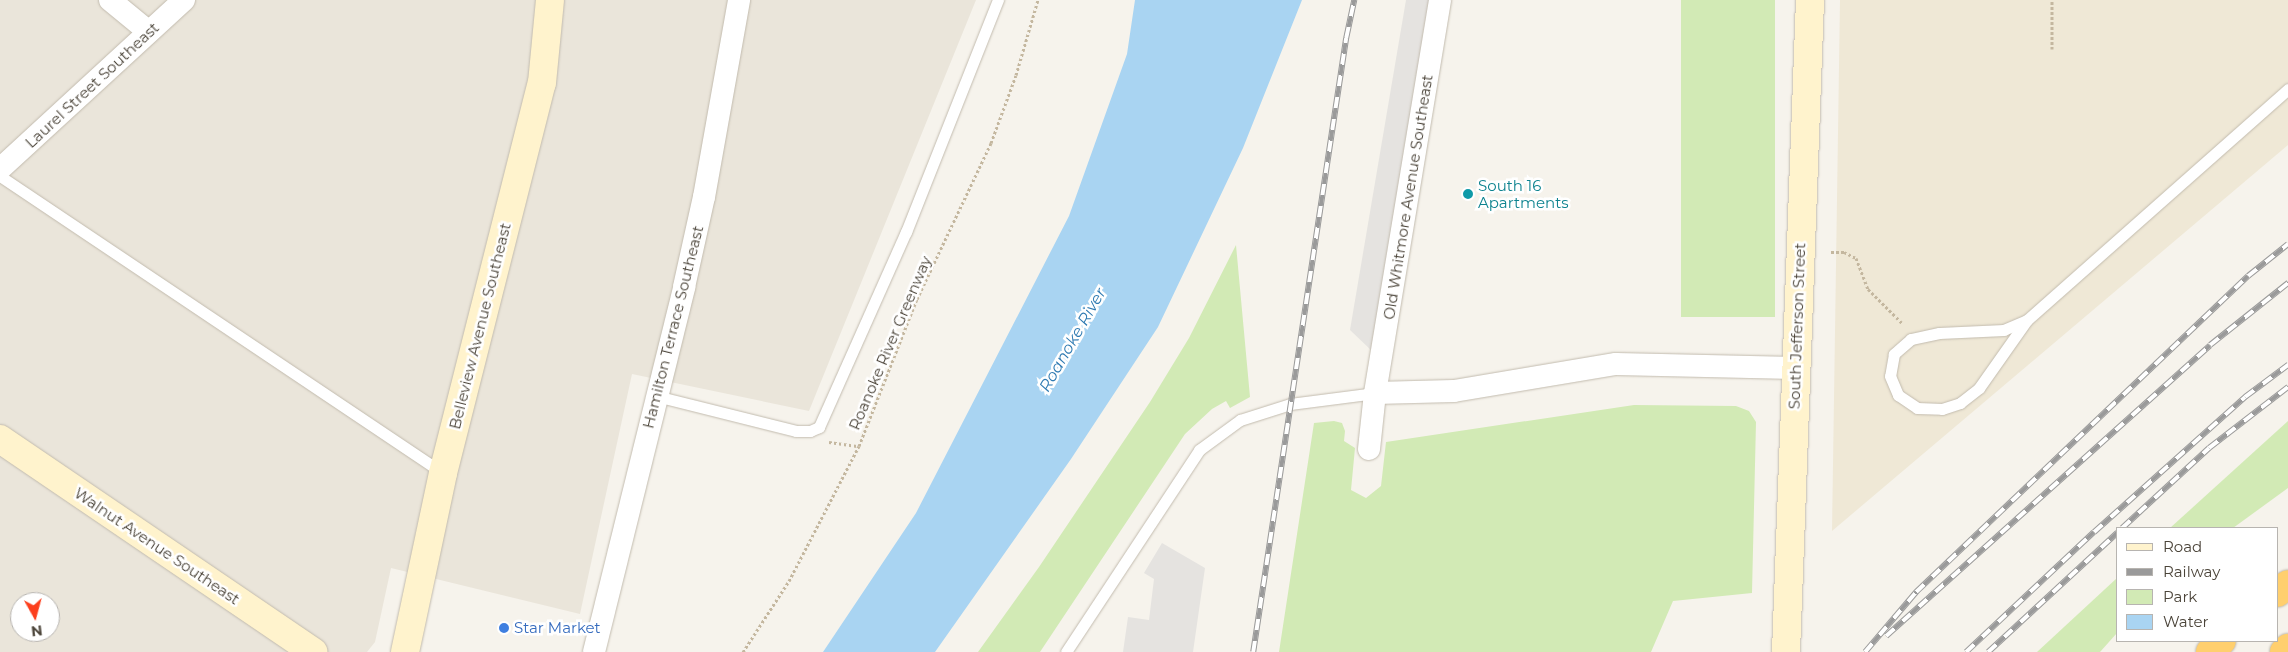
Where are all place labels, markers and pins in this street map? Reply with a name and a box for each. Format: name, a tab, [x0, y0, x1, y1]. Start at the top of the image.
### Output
place label: South 16 Apartments	[1478, 176, 1569, 211]
marker: South 16 Apartments	[1462, 188, 1474, 200]
place label: Star Market	[514, 619, 601, 637]
marker: Star Market	[498, 622, 510, 634]

